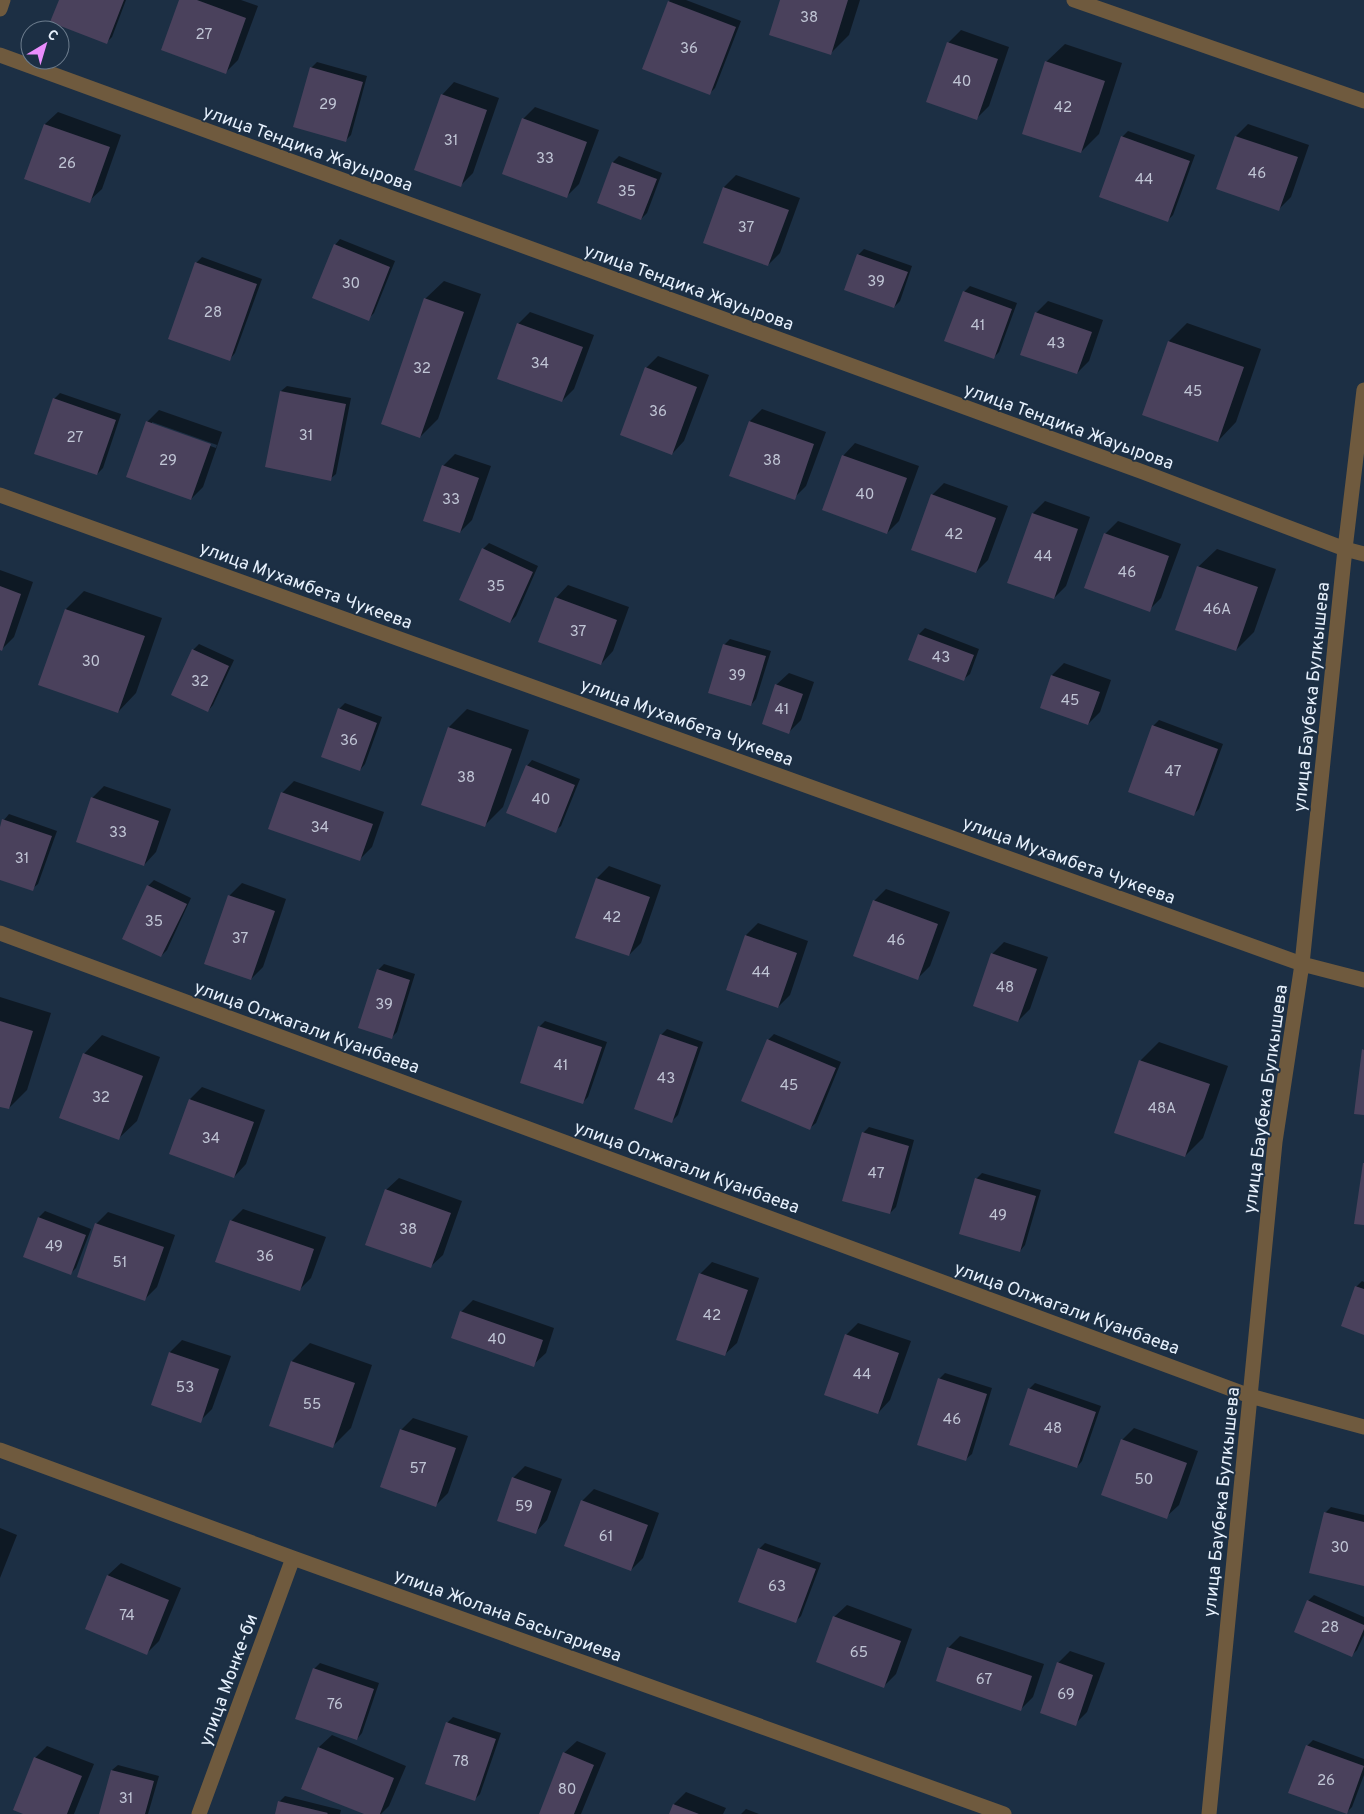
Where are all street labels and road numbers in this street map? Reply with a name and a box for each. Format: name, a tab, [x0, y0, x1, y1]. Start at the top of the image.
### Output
street label: улица Тендика Жауырова	[199, 101, 416, 198]
street label: улица Тендика Жауырова	[580, 240, 797, 337]
street label: улица Тендика Жауырова	[960, 379, 1177, 476]
street label: улица Мухамбета Чукеева	[196, 537, 415, 636]
street label: улица Баубека Булкышева	[1289, 581, 1336, 813]
street label: улица Мухамбета Чукеева	[577, 674, 796, 773]
street label: улица Мухамбета Чукеева	[959, 812, 1178, 911]
street label: улица Олжагали Куанбаева	[190, 977, 422, 1080]
street label: улица Баубека Булкышева	[1239, 983, 1294, 1215]
street label: улица Олжагали Куанбаева	[570, 1117, 802, 1220]
street label: улица Олжагали Куанбаева	[950, 1258, 1182, 1361]
street label: улица Баубека Булкышева	[1199, 1386, 1246, 1618]
street label: улица Жолана Басыгариева	[391, 1565, 624, 1668]
street label: улица Монке-би	[195, 1611, 264, 1750]

